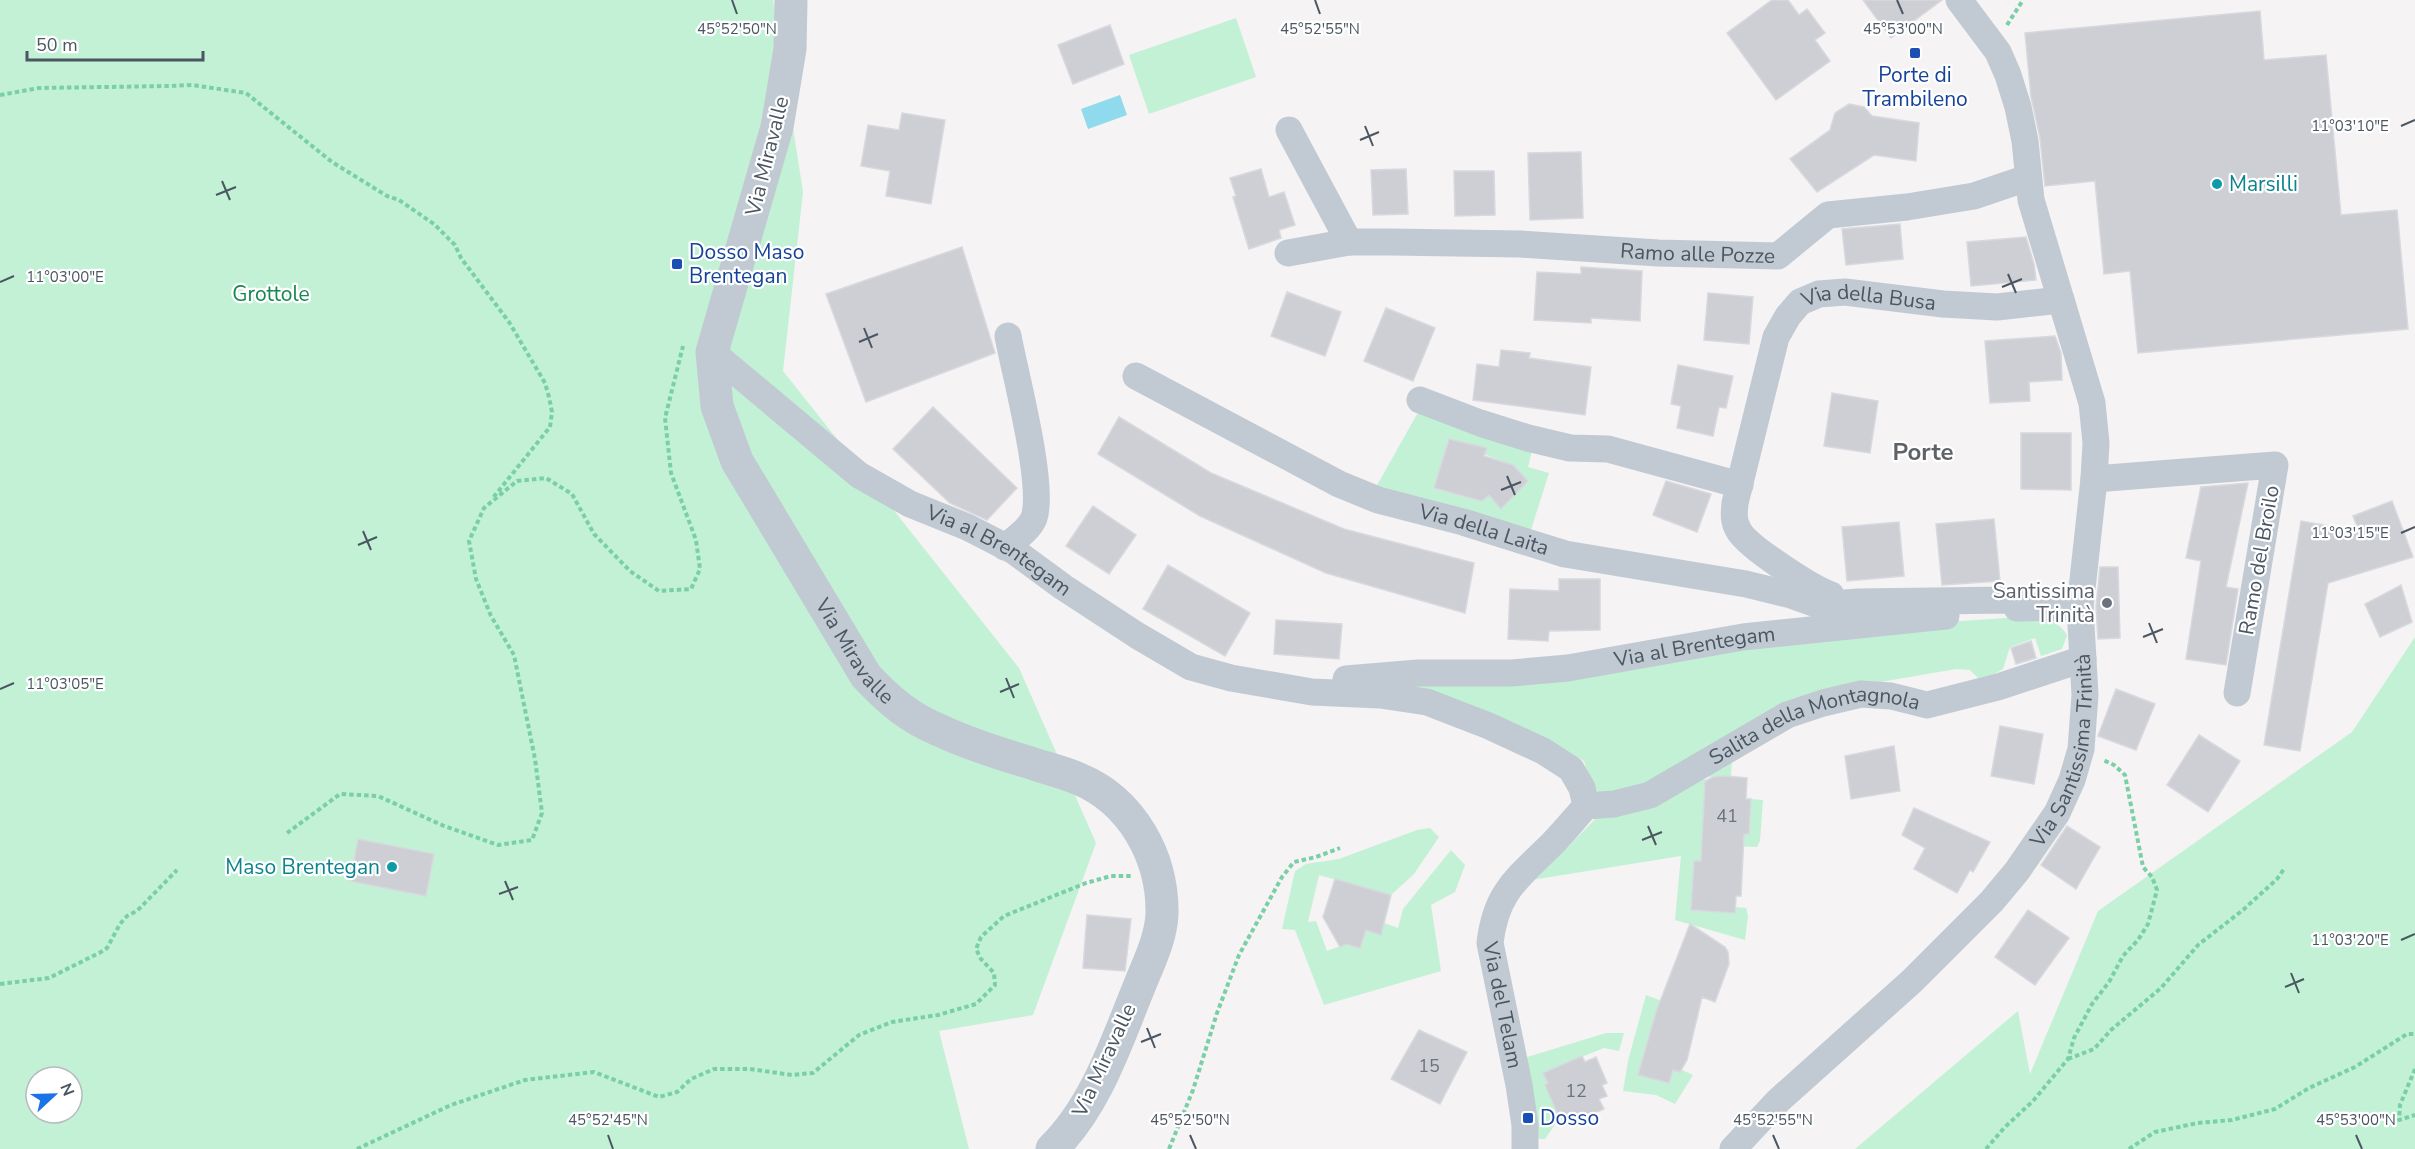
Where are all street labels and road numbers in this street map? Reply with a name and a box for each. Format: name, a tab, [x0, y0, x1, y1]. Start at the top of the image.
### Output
street label: Via Miravalle	[738, 93, 795, 220]
street label: Ramo alle Pozze	[1619, 237, 1776, 270]
street label: Via della Busa	[1796, 278, 1938, 317]
street label: Ramo del Broilo	[2232, 483, 2286, 637]
street label: Via della Laita	[1415, 497, 1552, 562]
street label: Via al Brentegam	[921, 498, 1077, 603]
street label: Via Miravalle	[808, 592, 900, 710]
street label: Via al Brentegam	[1611, 620, 1777, 674]
street label: Via Santissima Trinità	[2023, 653, 2099, 854]
street label: Salita della Montagnola	[1704, 680, 1923, 772]
street label: Via del Telam	[1476, 938, 1529, 1071]
street label: Via Miravalle	[1065, 999, 1143, 1122]

